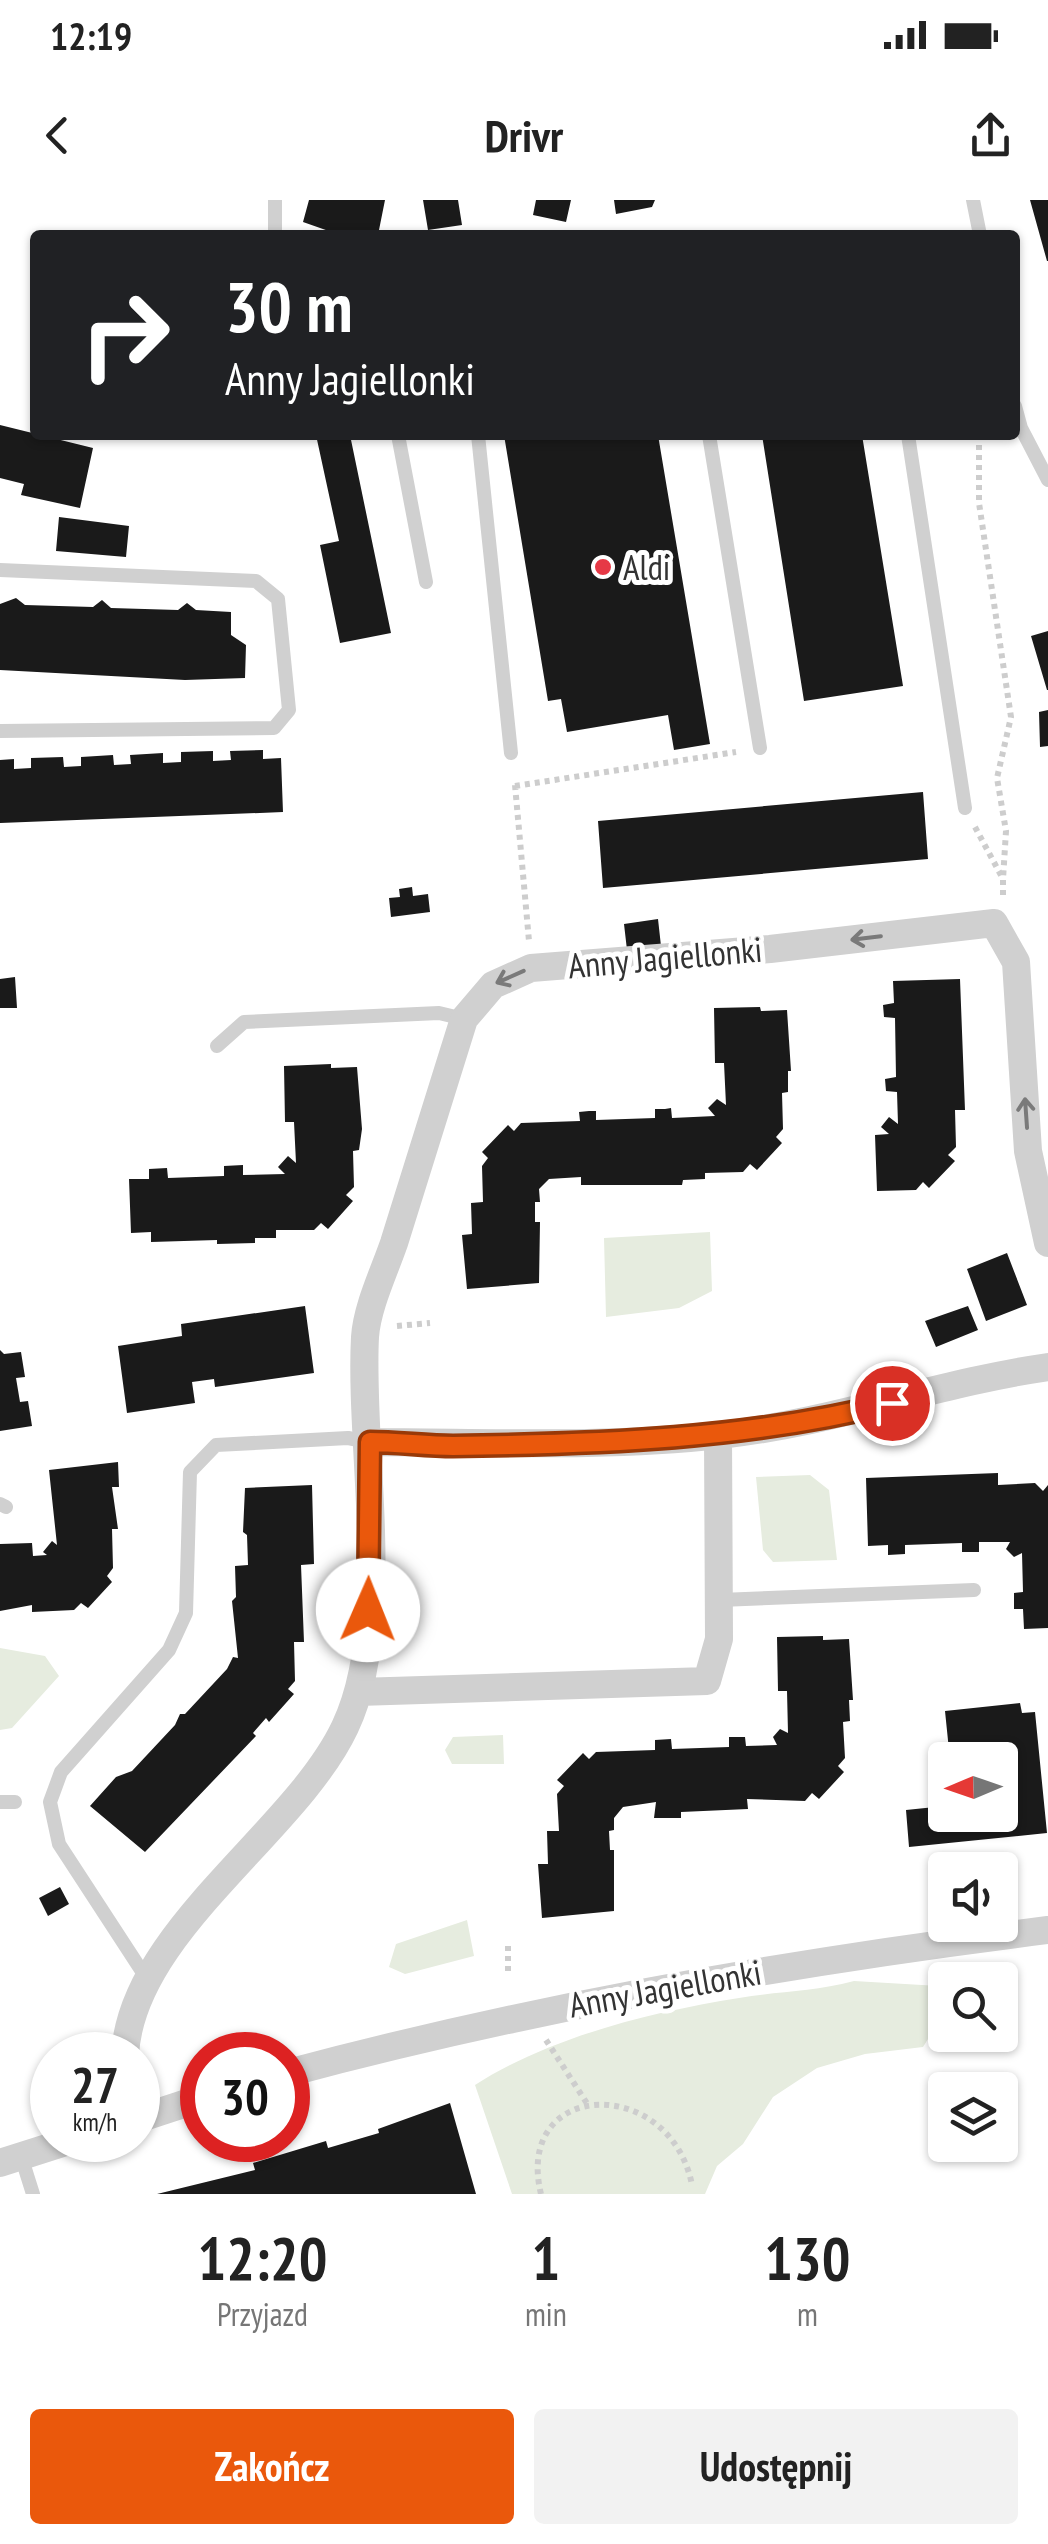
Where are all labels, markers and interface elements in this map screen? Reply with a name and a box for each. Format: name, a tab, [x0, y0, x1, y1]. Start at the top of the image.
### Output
text: 12:19	[50, 11, 132, 60]
text: Drivr	[485, 106, 563, 164]
icon: back	[30, 108, 85, 163]
icon: share	[963, 108, 1018, 163]
text: 30 m	[225, 261, 353, 351]
icon: right	[60, 270, 190, 400]
text: Anny Jagiellonki	[225, 349, 475, 407]
place label: Aldi	[623, 544, 670, 590]
marker: Aldi	[592, 556, 614, 578]
street label: Anny Jagiellonki	[566, 926, 764, 988]
one-way arrow	[850, 929, 883, 948]
one-way arrow	[495, 969, 525, 987]
one-way arrow	[1016, 1097, 1035, 1129]
pin	[850, 1361, 935, 1446]
icon: arrive	[865, 1376, 920, 1431]
position arrow	[316, 1558, 420, 1662]
north arrow	[928, 1742, 1018, 1832]
map controls	[928, 1742, 1018, 2162]
button: sound	[928, 1852, 1018, 1942]
street label: Anny Jagiellonki	[565, 1948, 765, 2028]
button: search	[928, 1962, 1018, 2052]
speed limit sign: 30	[180, 2032, 310, 2162]
text: 27	[71, 2052, 119, 2117]
button: layers	[928, 2072, 1018, 2162]
text: km/h	[73, 2106, 117, 2138]
text: 12:20	[198, 2219, 327, 2297]
text: 1	[532, 2219, 560, 2297]
text: 130	[764, 2219, 850, 2297]
text: Przyjazd	[217, 2293, 308, 2335]
text: min	[525, 2293, 567, 2335]
text: m	[797, 2293, 818, 2335]
button: Zakończ	[30, 2409, 514, 2524]
button: Udostępnij	[534, 2409, 1018, 2524]

